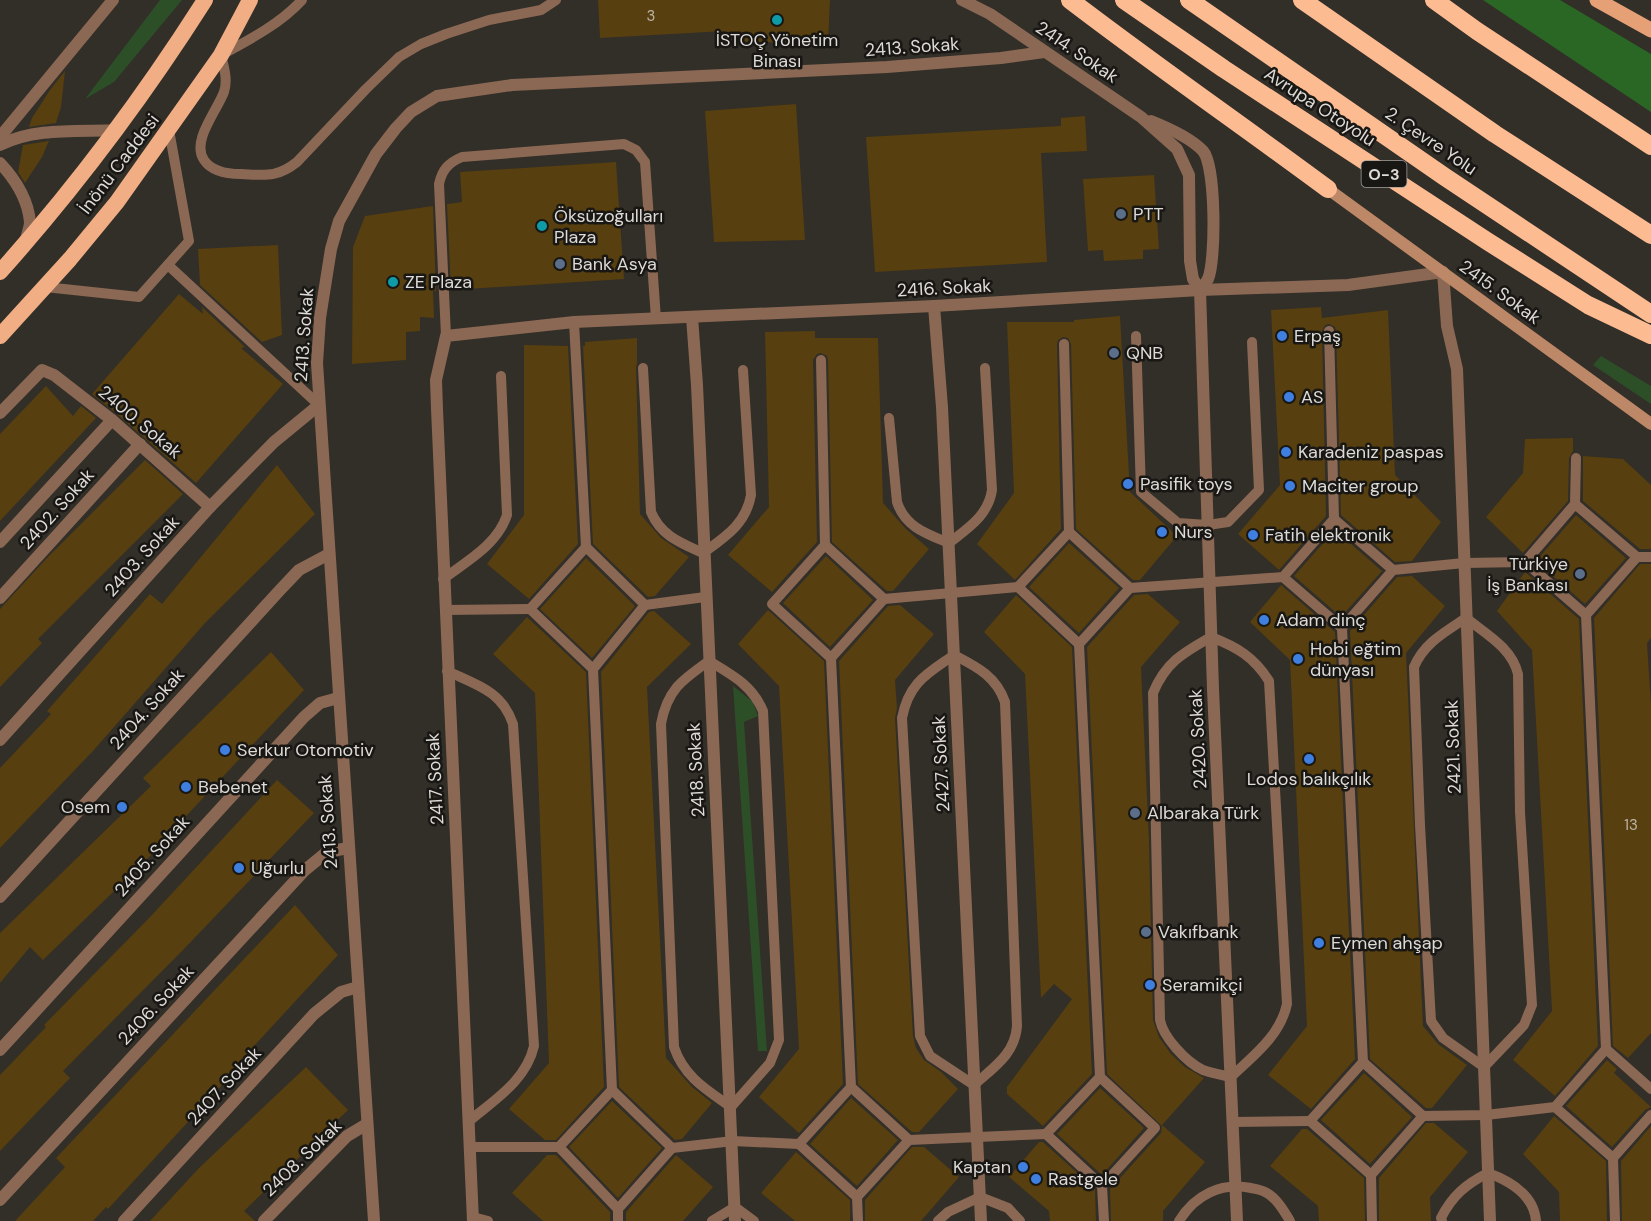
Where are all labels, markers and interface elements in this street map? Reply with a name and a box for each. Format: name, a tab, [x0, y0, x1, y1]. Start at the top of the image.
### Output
house number: 3	[647, 6, 655, 26]
marker: İSTOÇ Yönetim Binası	[770, 13, 784, 27]
street label: 2414. Sokak	[1031, 16, 1123, 88]
place label: İSTOÇ Yönetim Binası	[716, 28, 838, 73]
street label: 2413. Sokak	[864, 32, 960, 62]
street label: Avrupa Otoyolu	[1260, 62, 1380, 152]
street label: 2. Çevre Yolu	[1380, 101, 1482, 181]
street label: İnönü Caddesi	[73, 109, 165, 219]
road number: O-3	[1362, 161, 1406, 187]
place label: PTT	[1133, 202, 1164, 226]
place label: Öksüzoğulları Plaza	[554, 204, 663, 249]
marker: PTT	[1114, 207, 1128, 221]
marker: Öksüzoğulları Plaza	[535, 219, 549, 233]
place label: Bank Asya	[572, 252, 657, 276]
street label: 2415. Sokak	[1455, 254, 1545, 330]
marker: Bank Asya	[553, 257, 567, 271]
place label: ZE Plaza	[405, 270, 472, 294]
street label: 2416. Sokak	[896, 274, 992, 302]
marker: ZE Plaza	[386, 275, 400, 289]
street label: 2413. Sokak	[289, 287, 319, 383]
place label: Erpaş	[1294, 324, 1341, 348]
marker: Erpaş	[1275, 329, 1289, 343]
place label: QNB	[1126, 341, 1163, 365]
marker: QNB	[1107, 346, 1121, 360]
street label: 2400. Sokak	[93, 380, 187, 464]
place label: AS	[1301, 385, 1323, 409]
marker: AS	[1282, 390, 1296, 404]
place label: Karadeniz paspas	[1298, 440, 1444, 464]
marker: Karadeniz paspas	[1279, 445, 1293, 459]
street label: 2402. Sokak	[14, 464, 100, 554]
place label: Pasifik toys	[1140, 472, 1232, 496]
place label: Maciter group	[1302, 474, 1419, 498]
marker: Pasifik toys	[1121, 477, 1135, 491]
marker: Maciter group	[1283, 479, 1297, 493]
street label: 2403. Sokak	[99, 510, 185, 602]
place label: Nurs	[1174, 520, 1212, 544]
place label: Fatih elektronik	[1265, 523, 1391, 547]
marker: Nurs	[1155, 525, 1169, 539]
marker: Fatih elektronik	[1246, 528, 1260, 542]
place label: Türkiye İş Bankası	[1487, 552, 1568, 597]
marker: Türkiye İş Bankası	[1573, 567, 1587, 581]
place label: Adam dinç	[1276, 608, 1366, 632]
marker: Adam dinç	[1257, 613, 1271, 627]
place label: Hobi eğtim dünyası	[1310, 637, 1401, 682]
marker: Hobi eğtim dünyası	[1291, 652, 1305, 666]
street label: 2404. Sokak	[104, 663, 190, 755]
street label: 2420. Sokak	[1183, 688, 1213, 790]
street label: 2421. Sokak	[1439, 699, 1467, 795]
street label: 2427. Sokak	[926, 715, 956, 813]
street label: 2418. Sokak	[682, 722, 710, 818]
street label: 2417. Sokak	[421, 732, 449, 826]
place label: Serkur Otomotiv	[237, 738, 374, 762]
marker: Serkur Otomotiv	[218, 743, 232, 757]
marker: Lodos balıkçılık	[1302, 752, 1316, 766]
place label: Lodos balıkçılık	[1247, 767, 1371, 791]
street label: 2413. Sokak	[313, 774, 343, 870]
place label: Bebenet	[198, 775, 268, 799]
marker: Bebenet	[179, 780, 193, 794]
place label: Osem	[61, 795, 110, 819]
marker: Osem	[115, 800, 129, 814]
place label: Albaraka Türk	[1147, 801, 1259, 825]
marker: Albaraka Türk	[1128, 806, 1142, 820]
street label: 2405. Sokak	[109, 810, 195, 902]
house number: 13	[1624, 815, 1638, 835]
place label: Uğurlu	[251, 856, 304, 880]
marker: Uğurlu	[232, 861, 246, 875]
place label: Vakıfbank	[1158, 920, 1239, 944]
marker: Vakıfbank	[1139, 925, 1153, 939]
place label: Eymen ahşap	[1331, 931, 1443, 955]
marker: Eymen ahşap	[1312, 936, 1326, 950]
street label: 2406. Sokak	[113, 960, 199, 1050]
place label: Seramikçi	[1162, 973, 1243, 997]
marker: Seramikçi	[1143, 978, 1157, 992]
street label: 2407. Sokak	[181, 1042, 267, 1130]
street label: 2408. Sokak	[257, 1114, 347, 1202]
place label: Kaptan	[953, 1155, 1011, 1179]
marker: Kaptan	[1016, 1160, 1030, 1174]
place label: Rastgele	[1048, 1167, 1118, 1191]
marker: Rastgele	[1029, 1172, 1043, 1186]

